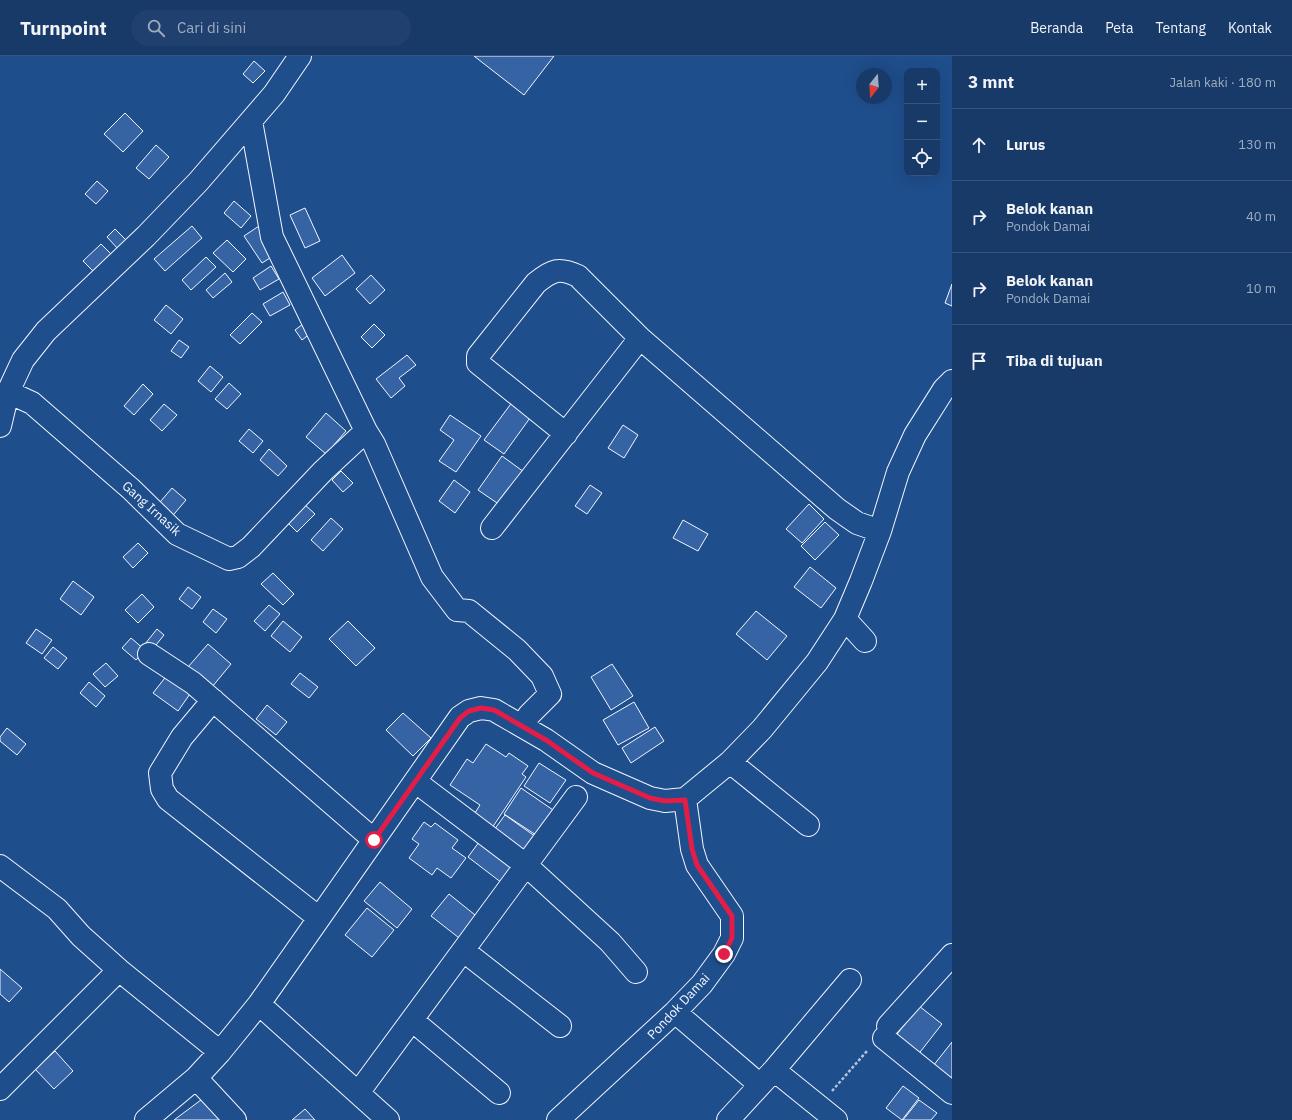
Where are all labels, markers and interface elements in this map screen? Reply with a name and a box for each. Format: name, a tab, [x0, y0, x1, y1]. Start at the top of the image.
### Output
search box	[131, 10, 411, 46]
text: Turnpoint	[20, 16, 107, 40]
icon: search	[145, 17, 167, 39]
text: Cari di sini	[177, 18, 246, 37]
text: Beranda	[1030, 19, 1083, 37]
text: Peta	[1105, 19, 1133, 37]
text: Tentang	[1155, 19, 1206, 37]
text: Kontak	[1228, 19, 1272, 37]
north arrow	[856, 68, 892, 104]
map controls	[904, 68, 940, 176]
button: +	[904, 68, 940, 104]
text: 3 mnt	[968, 71, 1014, 93]
text: Jalan kaki · 180 m	[1169, 74, 1276, 91]
button: −	[904, 104, 940, 140]
icon: ahead	[968, 134, 990, 156]
text: Lurus	[1006, 135, 1045, 154]
text: 130 m	[1238, 136, 1276, 153]
button: locate	[904, 140, 940, 176]
text: Belok kanan	[1006, 199, 1093, 218]
icon: right	[968, 206, 990, 228]
text: 40 m	[1246, 208, 1276, 225]
text: Pondok Damai	[1006, 218, 1090, 235]
text: Belok kanan	[1006, 271, 1093, 290]
icon: right	[968, 278, 990, 300]
text: 10 m	[1246, 280, 1276, 297]
text: Pondok Damai	[1006, 290, 1090, 307]
icon: arrive	[968, 350, 990, 372]
text: Tiba di tujuan	[1006, 351, 1103, 370]
street label: Gang Irnasik	[118, 477, 185, 540]
route start	[365, 831, 383, 849]
route end	[715, 945, 733, 963]
street label: Pondok Damai	[643, 970, 713, 1043]

